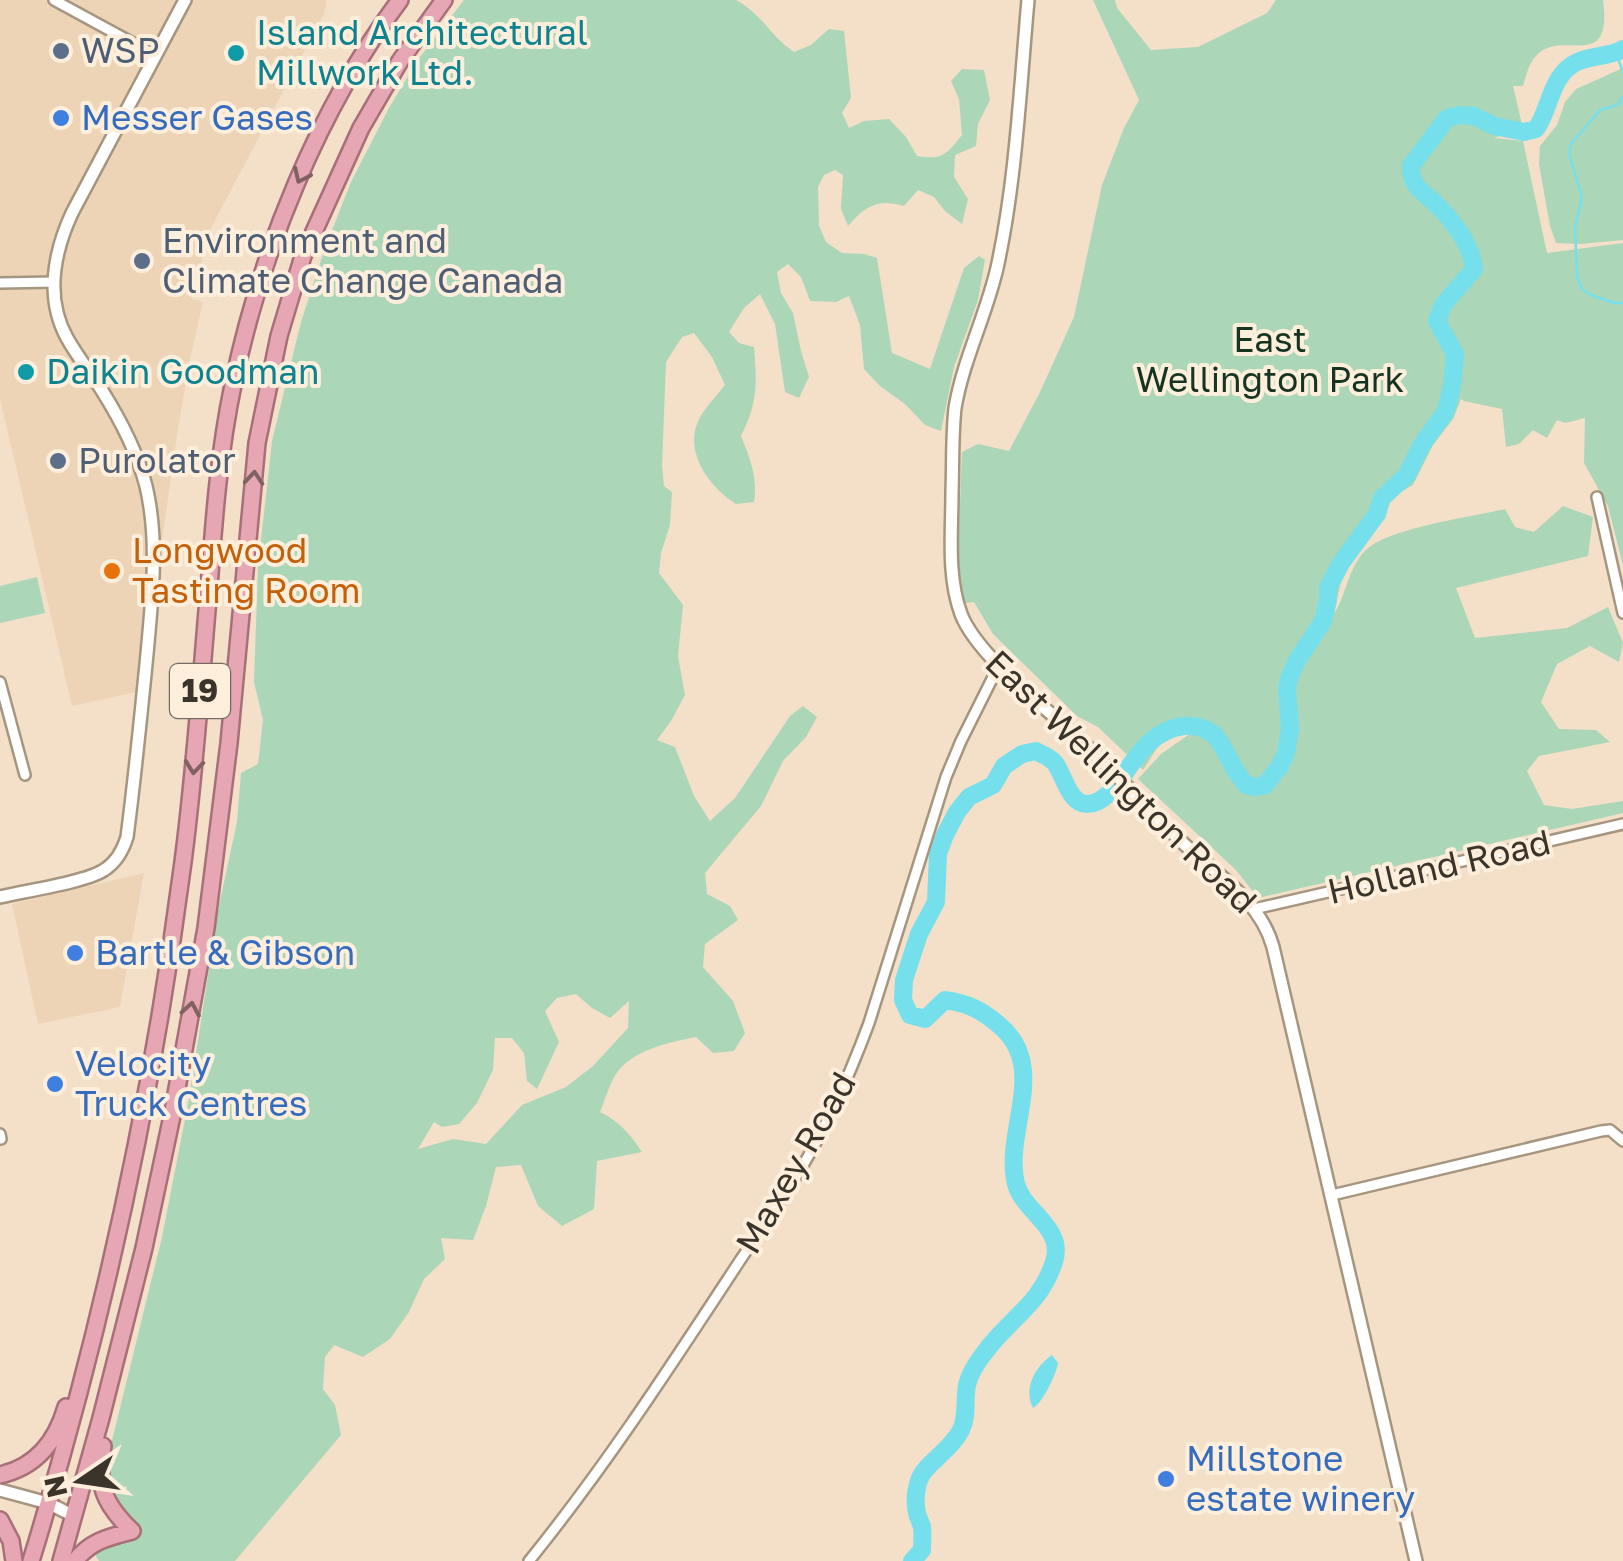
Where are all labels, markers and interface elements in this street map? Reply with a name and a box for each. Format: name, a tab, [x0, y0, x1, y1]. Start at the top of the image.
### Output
place label: Island Architectural Millwork Ltd.	[256, 11, 588, 93]
place label: WSP	[81, 29, 160, 71]
marker: WSP	[50, 40, 72, 62]
marker: Island Architectural Millwork Ltd.	[225, 42, 247, 64]
place label: Messer Gases	[81, 96, 313, 138]
marker: Messer Gases	[50, 107, 72, 129]
one-way arrow	[293, 166, 313, 184]
place label: Environment and Climate Change Canada	[162, 219, 563, 301]
marker: Environment and Climate Change Canada	[131, 250, 153, 272]
park label: East Wellington Park	[1136, 318, 1404, 400]
place label: Daikin Goodman	[46, 350, 320, 392]
marker: Daikin Goodman	[15, 361, 37, 383]
place label: Purolator	[78, 439, 236, 481]
marker: Purolator	[47, 450, 69, 472]
one-way arrow	[243, 470, 264, 486]
place label: Longwood Tasting Room	[132, 529, 360, 611]
marker: Longwood Tasting Room	[101, 560, 123, 582]
street label: East Wellington Road	[977, 641, 1266, 922]
road number: 19	[170, 664, 230, 718]
one-way arrow	[184, 760, 205, 776]
street label: Holland Road	[1323, 820, 1554, 912]
place label: Bartle & Gibson	[95, 931, 355, 973]
marker: Bartle & Gibson	[64, 942, 86, 964]
one-way arrow	[180, 1001, 201, 1018]
place label: Velocity Truck Centres	[75, 1042, 307, 1124]
street label: Maxey Road	[726, 1064, 864, 1261]
marker: Velocity Truck Centres	[44, 1073, 66, 1095]
north arrow	[30, 1431, 130, 1531]
place label: Millstone estate winery	[1186, 1437, 1415, 1519]
marker: Millstone estate winery	[1155, 1468, 1177, 1490]
text: N	[37, 1473, 74, 1501]

